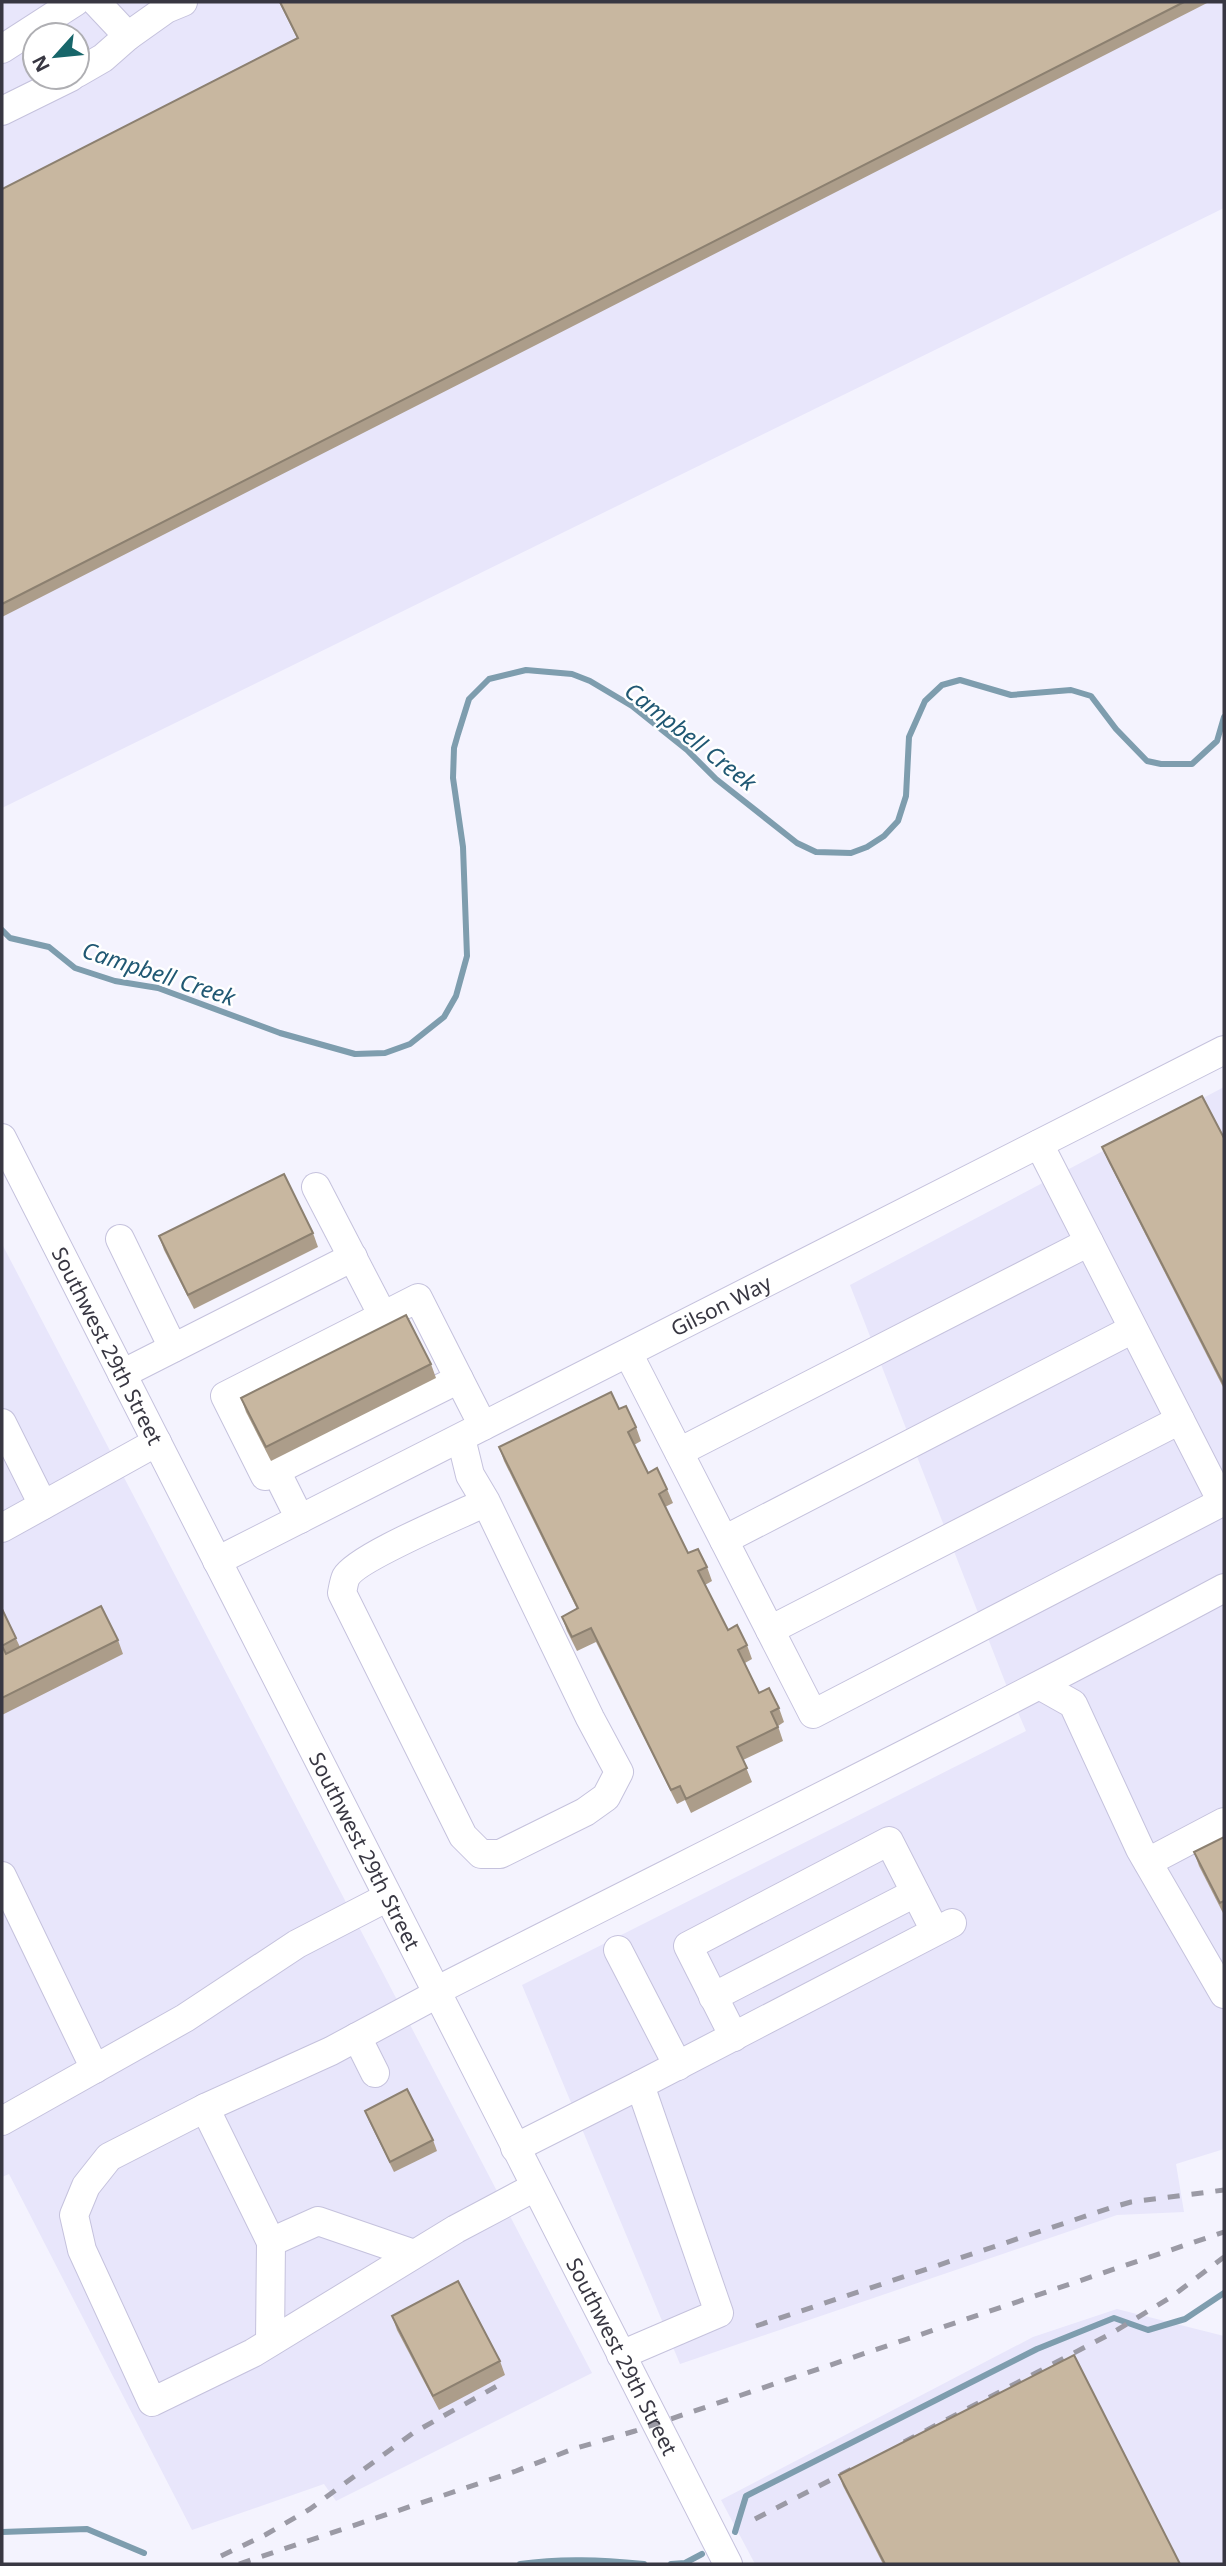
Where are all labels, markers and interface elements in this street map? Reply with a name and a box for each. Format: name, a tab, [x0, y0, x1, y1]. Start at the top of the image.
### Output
north arrow	[21, 21, 91, 91]
text: N	[26, 51, 56, 77]
water label: Campbell Creek	[618, 674, 765, 799]
water label: Campbell Creek	[78, 933, 241, 1013]
street label: Southwest 29th Street	[46, 1242, 170, 1450]
street label: Gilson Way	[666, 1268, 776, 1342]
street label: Southwest 29th Street	[303, 1747, 427, 1955]
street label: Southwest 29th Street	[560, 2253, 684, 2460]

